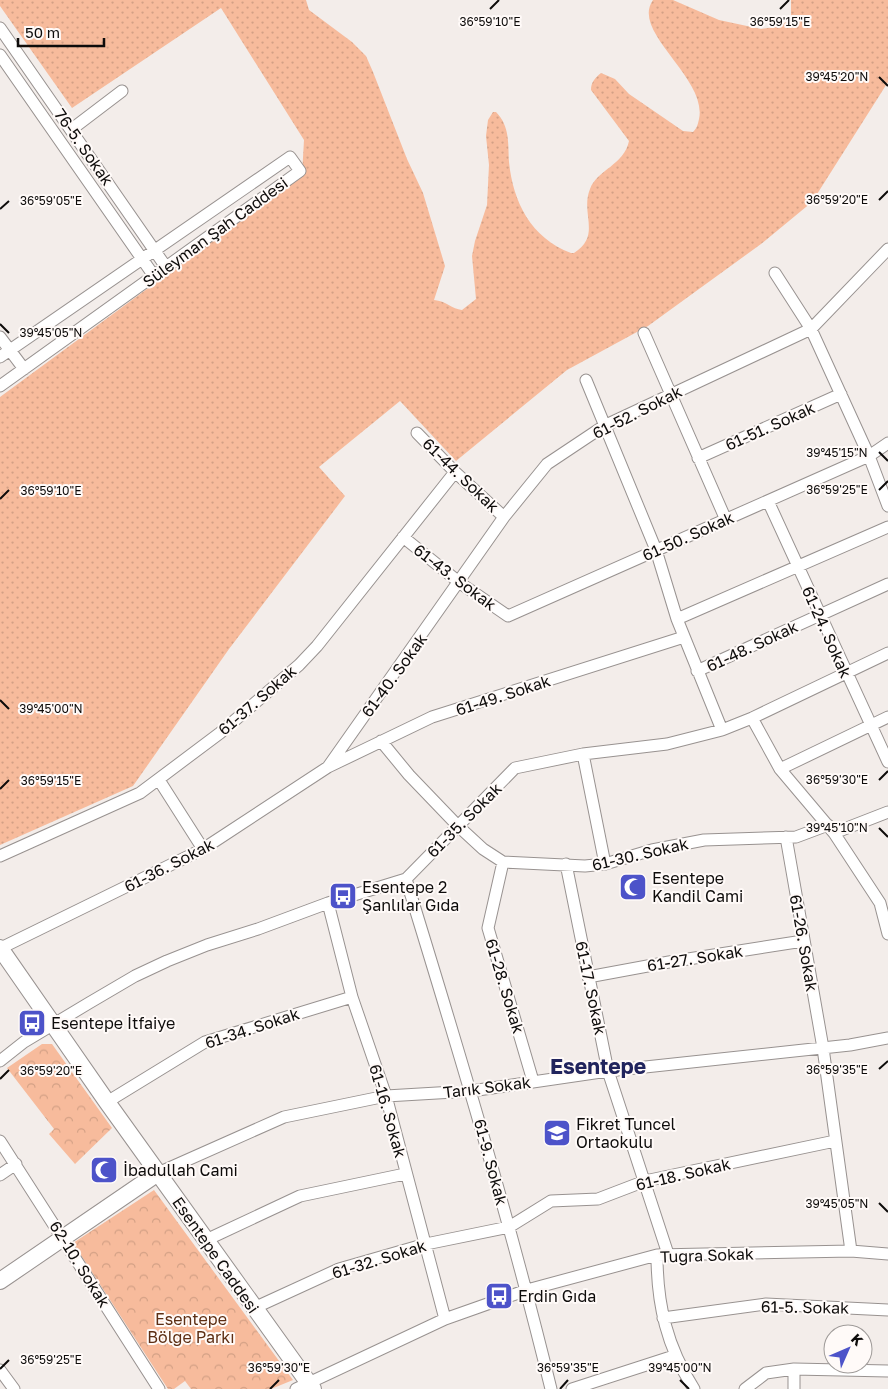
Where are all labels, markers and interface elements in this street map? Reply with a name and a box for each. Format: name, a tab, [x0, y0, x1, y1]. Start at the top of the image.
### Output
text: 36°59'10"E	[459, 14, 521, 29]
text: 36°59'15"E	[750, 14, 810, 29]
scale bar	[18, 15, 104, 47]
text: 50 m	[25, 23, 60, 41]
text: 39°45'20"N	[805, 69, 869, 84]
street label: 76-5. Sokak	[50, 105, 118, 189]
street label: Süleyman Şah Caddesi	[138, 173, 292, 291]
text: 36°59'20"E	[806, 192, 868, 207]
text: 36°59'05"E	[20, 193, 82, 208]
text: 39°45'05"N	[19, 325, 83, 340]
street label: 61-52. Sokak	[589, 381, 685, 443]
street label: 61-51. Sokak	[722, 397, 818, 455]
street label: 61-44. Sokak	[419, 434, 503, 516]
text: 39°45'15"N	[806, 445, 868, 460]
text: 36°59'25"E	[806, 482, 868, 497]
text: 36°59'10"E	[20, 483, 82, 498]
street label: 61-50. Sokak	[639, 507, 737, 565]
street label: 61-43. Sokak	[410, 539, 500, 615]
street label: 61-24. Sokak	[798, 583, 856, 681]
street label: 61-48. Sokak	[703, 616, 801, 676]
street label: 61-40. Sokak	[357, 629, 431, 721]
street label: 61-37. Sokak	[214, 661, 300, 739]
street label: 61-49. Sokak	[453, 670, 553, 720]
text: 39°45'00"N	[19, 701, 83, 716]
text: 36°59'30"E	[806, 772, 868, 787]
text: 36°59'15"E	[21, 773, 81, 788]
street label: 61-35. Sokak	[422, 778, 506, 862]
text: 39°45'10"N	[806, 820, 868, 835]
street label: 61-30. Sokak	[590, 833, 690, 875]
street label: 61-36. Sokak	[121, 834, 217, 896]
place label: Esentepe Kandil Cami	[652, 868, 743, 906]
mosque icon: Esentepe Kandil Cami	[618, 872, 648, 902]
place label: Esentepe 2 Şanlılar Gıda	[362, 877, 459, 915]
bus stop icon: Esentepe 2 Şanlılar Gıda	[328, 881, 358, 911]
street label: 61-26. Sokak	[786, 893, 822, 993]
street label: 61-28. Sokak	[481, 936, 529, 1036]
street label: 61-17. Sokak	[571, 939, 611, 1037]
street label: 61-27. Sokak	[646, 941, 744, 975]
street label: 61-34. Sokak	[202, 1003, 302, 1053]
bus stop icon: Esentepe İtfaiye	[17, 1008, 47, 1038]
place label: Esentepe İtfaiye	[51, 1013, 175, 1033]
district label: Esentepe	[550, 1053, 646, 1079]
street label: 61-16. Sokak	[365, 1062, 411, 1160]
text: 36°59'35"E	[806, 1062, 868, 1077]
text: 36°59'20"E	[20, 1063, 82, 1078]
street label: Tarık Sokak	[442, 1072, 532, 1102]
place label: Fikret Tuncel Ortaokulu	[576, 1114, 676, 1152]
street label: 61-9. Sokak	[470, 1117, 512, 1207]
school or university icon: Fikret Tuncel Ortaokulu	[542, 1118, 572, 1148]
street label: 61-18. Sokak	[634, 1153, 732, 1195]
mosque icon: İbadullah Cami	[89, 1155, 119, 1185]
place label: İbadullah Cami	[123, 1160, 238, 1180]
street label: Esentepe Caddesi	[168, 1193, 264, 1317]
text: 39°45'05"N	[805, 1196, 869, 1211]
street label: 62-10. Sokak	[45, 1217, 115, 1311]
street label: 61-32. Sokak	[329, 1235, 429, 1283]
street label: Tuğra Sokak	[660, 1243, 754, 1267]
bus stop icon: Erdin Gıda	[484, 1281, 514, 1311]
place label: Erdin Gıda	[518, 1286, 596, 1306]
street label: 61-5. Sokak	[761, 1296, 849, 1318]
park label: Esentepe Bölge Parkı	[147, 1309, 235, 1347]
north arrow	[823, 1324, 873, 1374]
text: K	[848, 1330, 867, 1349]
text: 36°59'25"E	[20, 1352, 82, 1367]
text: 36°59'30"E	[248, 1360, 310, 1375]
text: 36°59'35"E	[537, 1360, 599, 1375]
text: 39°45'00"N	[648, 1360, 712, 1375]

